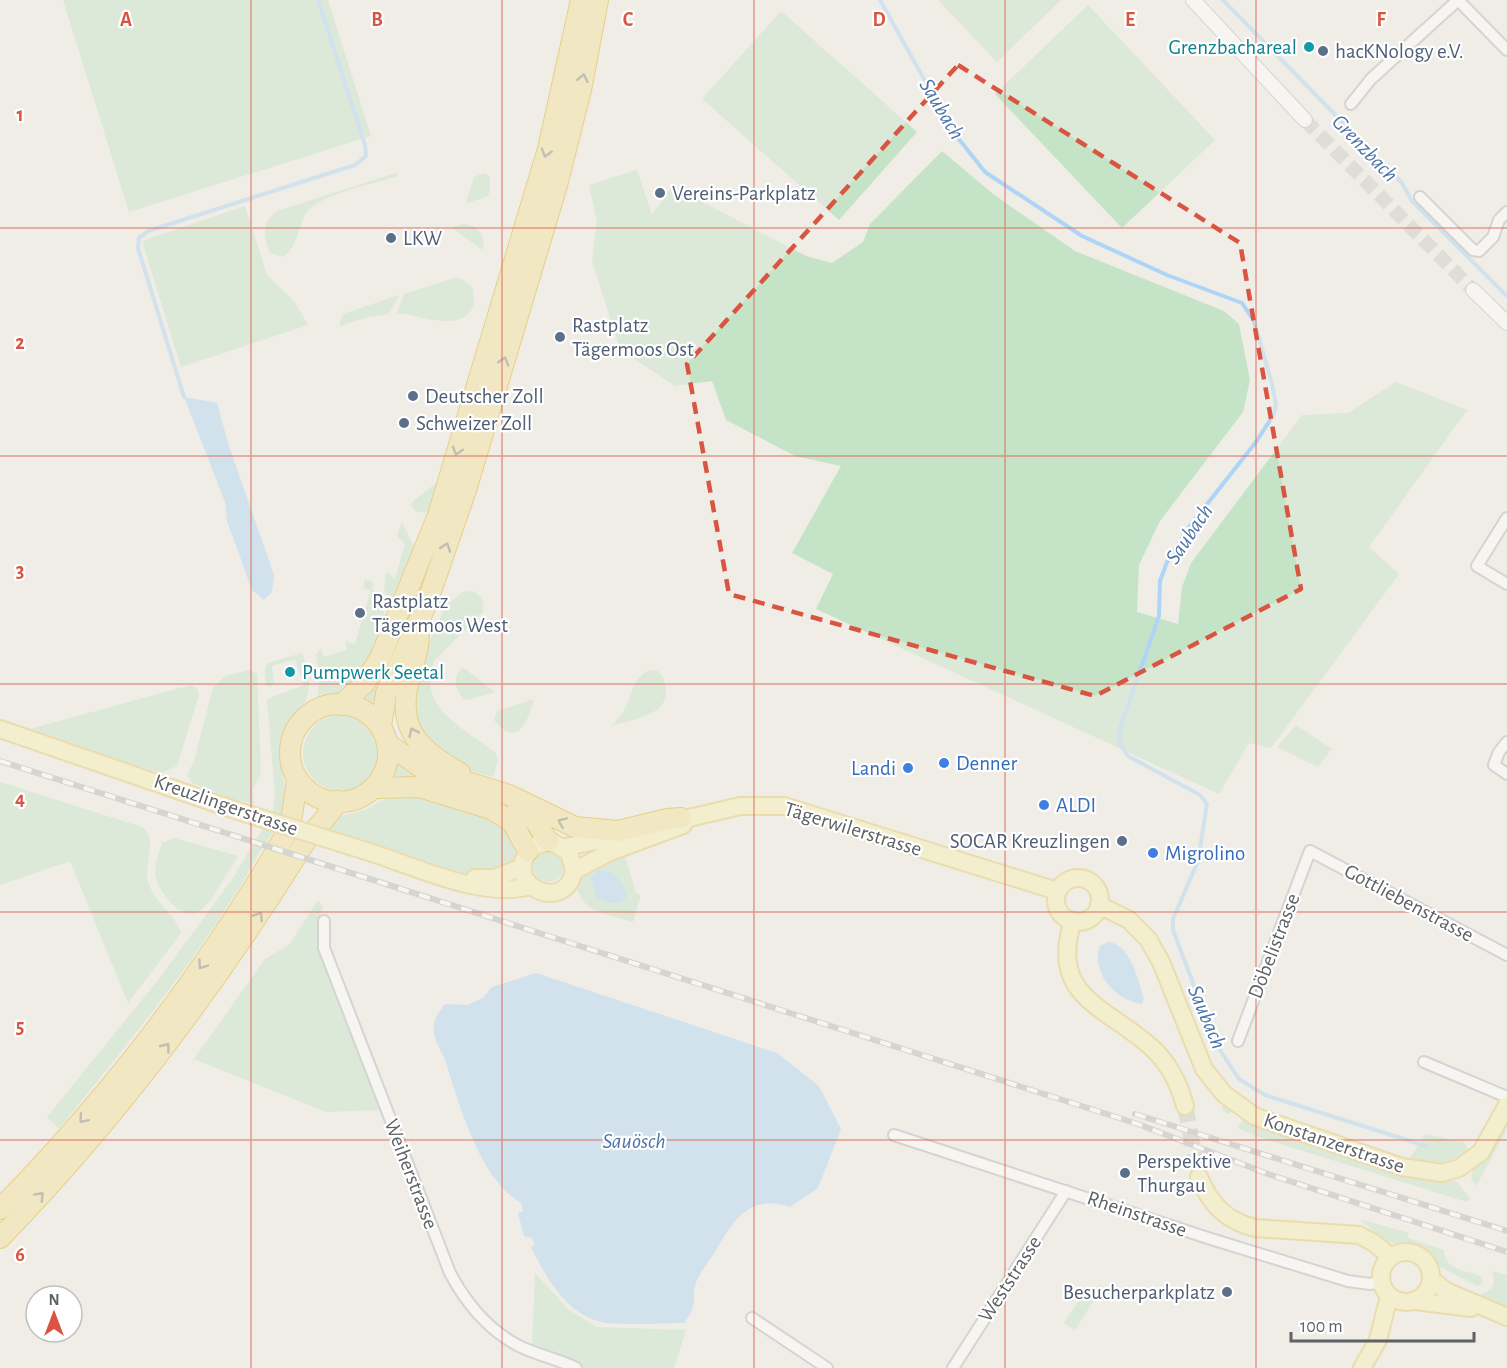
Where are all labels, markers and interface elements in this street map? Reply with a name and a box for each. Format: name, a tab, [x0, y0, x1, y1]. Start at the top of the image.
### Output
text: A	[120, 10, 132, 30]
text: B	[371, 10, 383, 30]
text: C	[623, 10, 634, 30]
text: D	[872, 10, 886, 30]
text: E	[1125, 10, 1135, 30]
text: F	[1376, 10, 1386, 30]
place label: Grenzbachareal	[1169, 37, 1297, 58]
marker: Grenzbachareal	[1302, 40, 1316, 54]
place label: hacKNology e.V.	[1335, 41, 1464, 62]
marker: hacKNology e.V.	[1316, 44, 1330, 58]
one-way arrow	[576, 73, 589, 83]
water label: Saubach	[915, 75, 969, 143]
text: 1	[16, 105, 24, 125]
water label: Grenzbach	[1328, 110, 1402, 186]
one-way arrow	[541, 148, 553, 158]
place label: Vereins-Parkplatz	[672, 183, 816, 204]
marker: Vereins-Parkplatz	[653, 186, 667, 200]
place label: LKW	[403, 228, 442, 249]
marker: LKW	[384, 231, 398, 245]
place label: Rastplatz Tägermoos Ost	[572, 315, 694, 360]
marker: Rastplatz Tägermoos Ost	[553, 330, 567, 344]
text: 2	[15, 333, 25, 353]
one-way arrow	[497, 356, 509, 367]
place label: Deutscher Zoll	[425, 386, 544, 407]
marker: Deutscher Zoll	[406, 389, 420, 403]
place label: Schweizer Zoll	[416, 413, 532, 434]
marker: Schweizer Zoll	[397, 416, 411, 430]
one-way arrow	[452, 445, 464, 456]
water label: Saubach	[1161, 500, 1217, 568]
one-way arrow	[439, 542, 452, 553]
text: 3	[16, 561, 24, 581]
place label: Rastplatz Tägermoos West	[372, 591, 508, 636]
marker: Rastplatz Tägermoos West	[353, 606, 367, 620]
place label: Pumpwerk Seetal	[302, 662, 444, 683]
marker: Pumpwerk Seetal	[283, 665, 297, 679]
one-way arrow	[408, 728, 420, 739]
place label: Denner	[956, 753, 1017, 774]
marker: Denner	[937, 756, 951, 770]
place label: Landi	[851, 758, 896, 779]
marker: Landi	[901, 761, 915, 775]
street label: Kreuzlingerstrasse	[151, 771, 301, 839]
text: 4	[15, 789, 25, 809]
place label: ALDI	[1056, 795, 1096, 816]
street label: Tägerwilerstrasse	[782, 798, 924, 860]
marker: ALDI	[1037, 798, 1051, 812]
one-way arrow	[558, 817, 569, 829]
place label: SOCAR Kreuzlingen	[950, 831, 1110, 852]
marker: SOCAR Kreuzlingen	[1115, 834, 1129, 848]
place label: Migrolino	[1165, 843, 1245, 864]
marker: Migrolino	[1146, 846, 1160, 860]
street label: Gottliebenstrasse	[1341, 860, 1477, 946]
street label: Döbelistrasse	[1244, 891, 1304, 1001]
one-way arrow	[251, 912, 263, 922]
one-way arrow	[198, 958, 209, 969]
water label: Saubach	[1184, 982, 1230, 1052]
text: 5	[16, 1017, 24, 1037]
one-way arrow	[159, 1042, 170, 1053]
street label: Konstanzerstrasse	[1261, 1109, 1407, 1177]
one-way arrow	[79, 1112, 90, 1123]
street label: Weiherstrasse	[380, 1116, 442, 1232]
water label: Sauösch	[602, 1130, 666, 1152]
place label: Perspektive Thurgau	[1137, 1151, 1231, 1196]
marker: Perspektive Thurgau	[1118, 1166, 1132, 1180]
street label: Rheinstrasse	[1084, 1187, 1190, 1241]
one-way arrow	[33, 1192, 44, 1203]
street label: Weststrasse	[975, 1232, 1045, 1326]
text: 6	[15, 1245, 25, 1265]
place label: Besucherparkplatz	[1063, 1282, 1215, 1303]
north arrow	[24, 1284, 84, 1344]
marker: Besucherparkplatz	[1220, 1285, 1234, 1299]
text: N	[48, 1292, 60, 1308]
scale bar	[1291, 1305, 1474, 1343]
text: 100 m	[1300, 1318, 1343, 1336]

